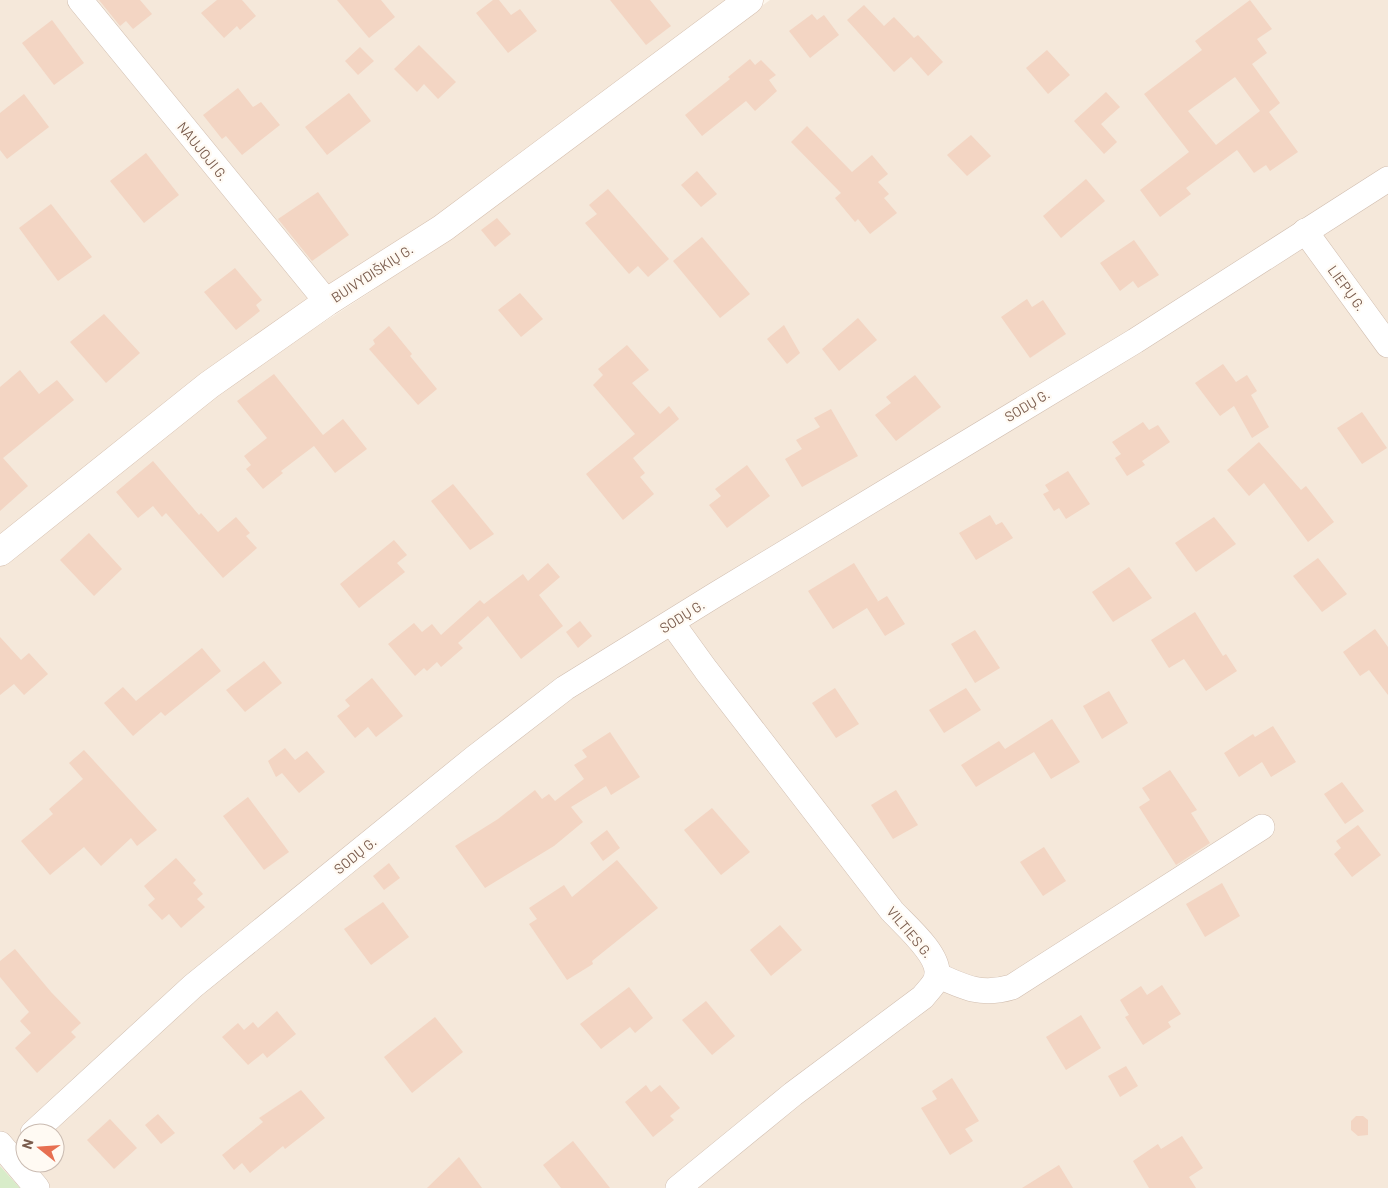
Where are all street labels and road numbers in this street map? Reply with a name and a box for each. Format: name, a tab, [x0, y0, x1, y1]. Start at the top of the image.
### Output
street label: NAUJOJI G.	[174, 118, 232, 184]
street label: BUIVYDIŠKIŲ G.	[328, 240, 416, 306]
street label: LIEPŲ G.	[1325, 262, 1369, 314]
street label: SODŲ G.	[1001, 385, 1053, 425]
street label: SODŲ G.	[656, 596, 708, 636]
street label: SODŲ G.	[330, 833, 380, 877]
street label: VILTIES G.	[884, 903, 936, 961]

